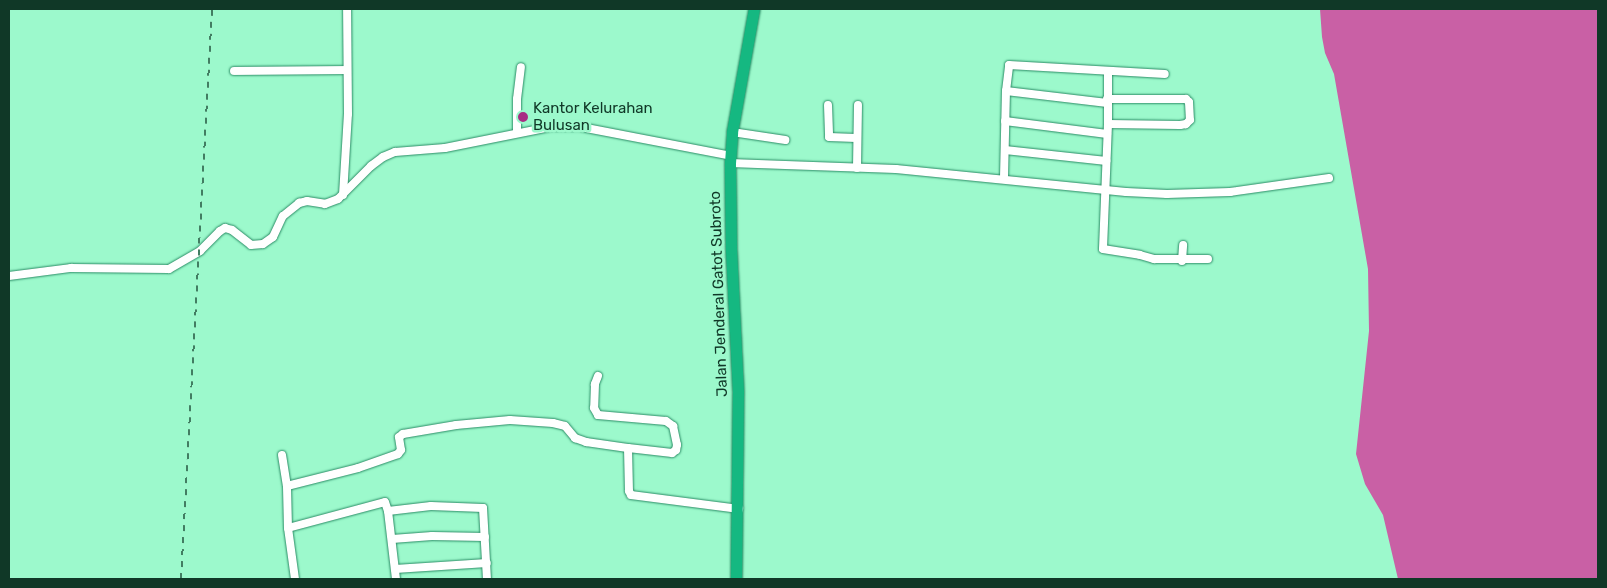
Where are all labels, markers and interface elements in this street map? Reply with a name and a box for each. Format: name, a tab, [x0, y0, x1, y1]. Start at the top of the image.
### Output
place label: Kantor Kelurahan Bulusan	[533, 99, 653, 134]
marker: Kantor Kelurahan Bulusan	[517, 111, 529, 123]
street label: Jalan Jenderal Gatot Subroto	[706, 191, 732, 397]

